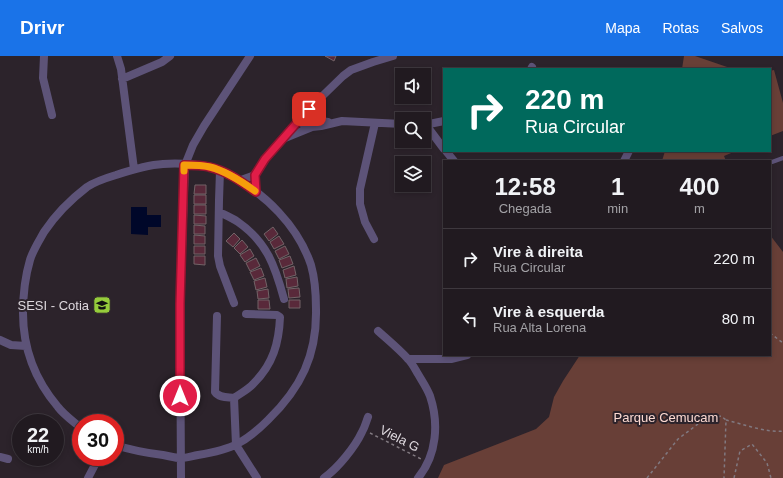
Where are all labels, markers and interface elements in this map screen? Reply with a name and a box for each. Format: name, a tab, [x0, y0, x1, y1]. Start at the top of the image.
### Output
text: Drivr	[20, 17, 64, 38]
text: Mapa	[605, 20, 640, 36]
text: Rotas	[662, 20, 699, 36]
text: Salvos	[721, 20, 763, 36]
map controls	[395, 68, 431, 192]
button: sound	[395, 68, 431, 104]
icon: right	[459, 84, 511, 136]
text: 220 m	[525, 84, 604, 115]
pin	[292, 92, 326, 126]
icon: arrive	[298, 98, 320, 120]
button: search	[395, 112, 431, 148]
text: Rua Circular	[525, 117, 625, 137]
button: layers	[395, 156, 431, 192]
text: 12:58	[494, 173, 556, 200]
text: 1	[611, 173, 624, 200]
text: 400	[680, 173, 720, 200]
text: Chegada	[499, 201, 551, 216]
text: min	[607, 201, 628, 216]
text: m	[694, 201, 705, 216]
text: Vire à direita	[493, 243, 583, 260]
icon: right	[459, 248, 481, 270]
text: 220 m	[713, 250, 755, 267]
text: Rua Circular	[493, 260, 565, 275]
school or university icon: SESI - Cotia	[92, 295, 112, 315]
place label: SESI - Cotia	[17, 298, 90, 313]
text: Vire à esquerda	[493, 303, 604, 320]
icon: left	[459, 308, 481, 330]
text: 80 m	[722, 310, 755, 327]
text: Rua Alta Lorena	[493, 320, 586, 335]
position arrow	[159, 375, 201, 417]
park label: Parque Cemucam	[614, 410, 718, 425]
speed limit sign: 30	[72, 414, 124, 466]
street label: Viela G	[377, 422, 422, 455]
text: 22	[27, 424, 49, 446]
text: km/h	[27, 444, 49, 455]

